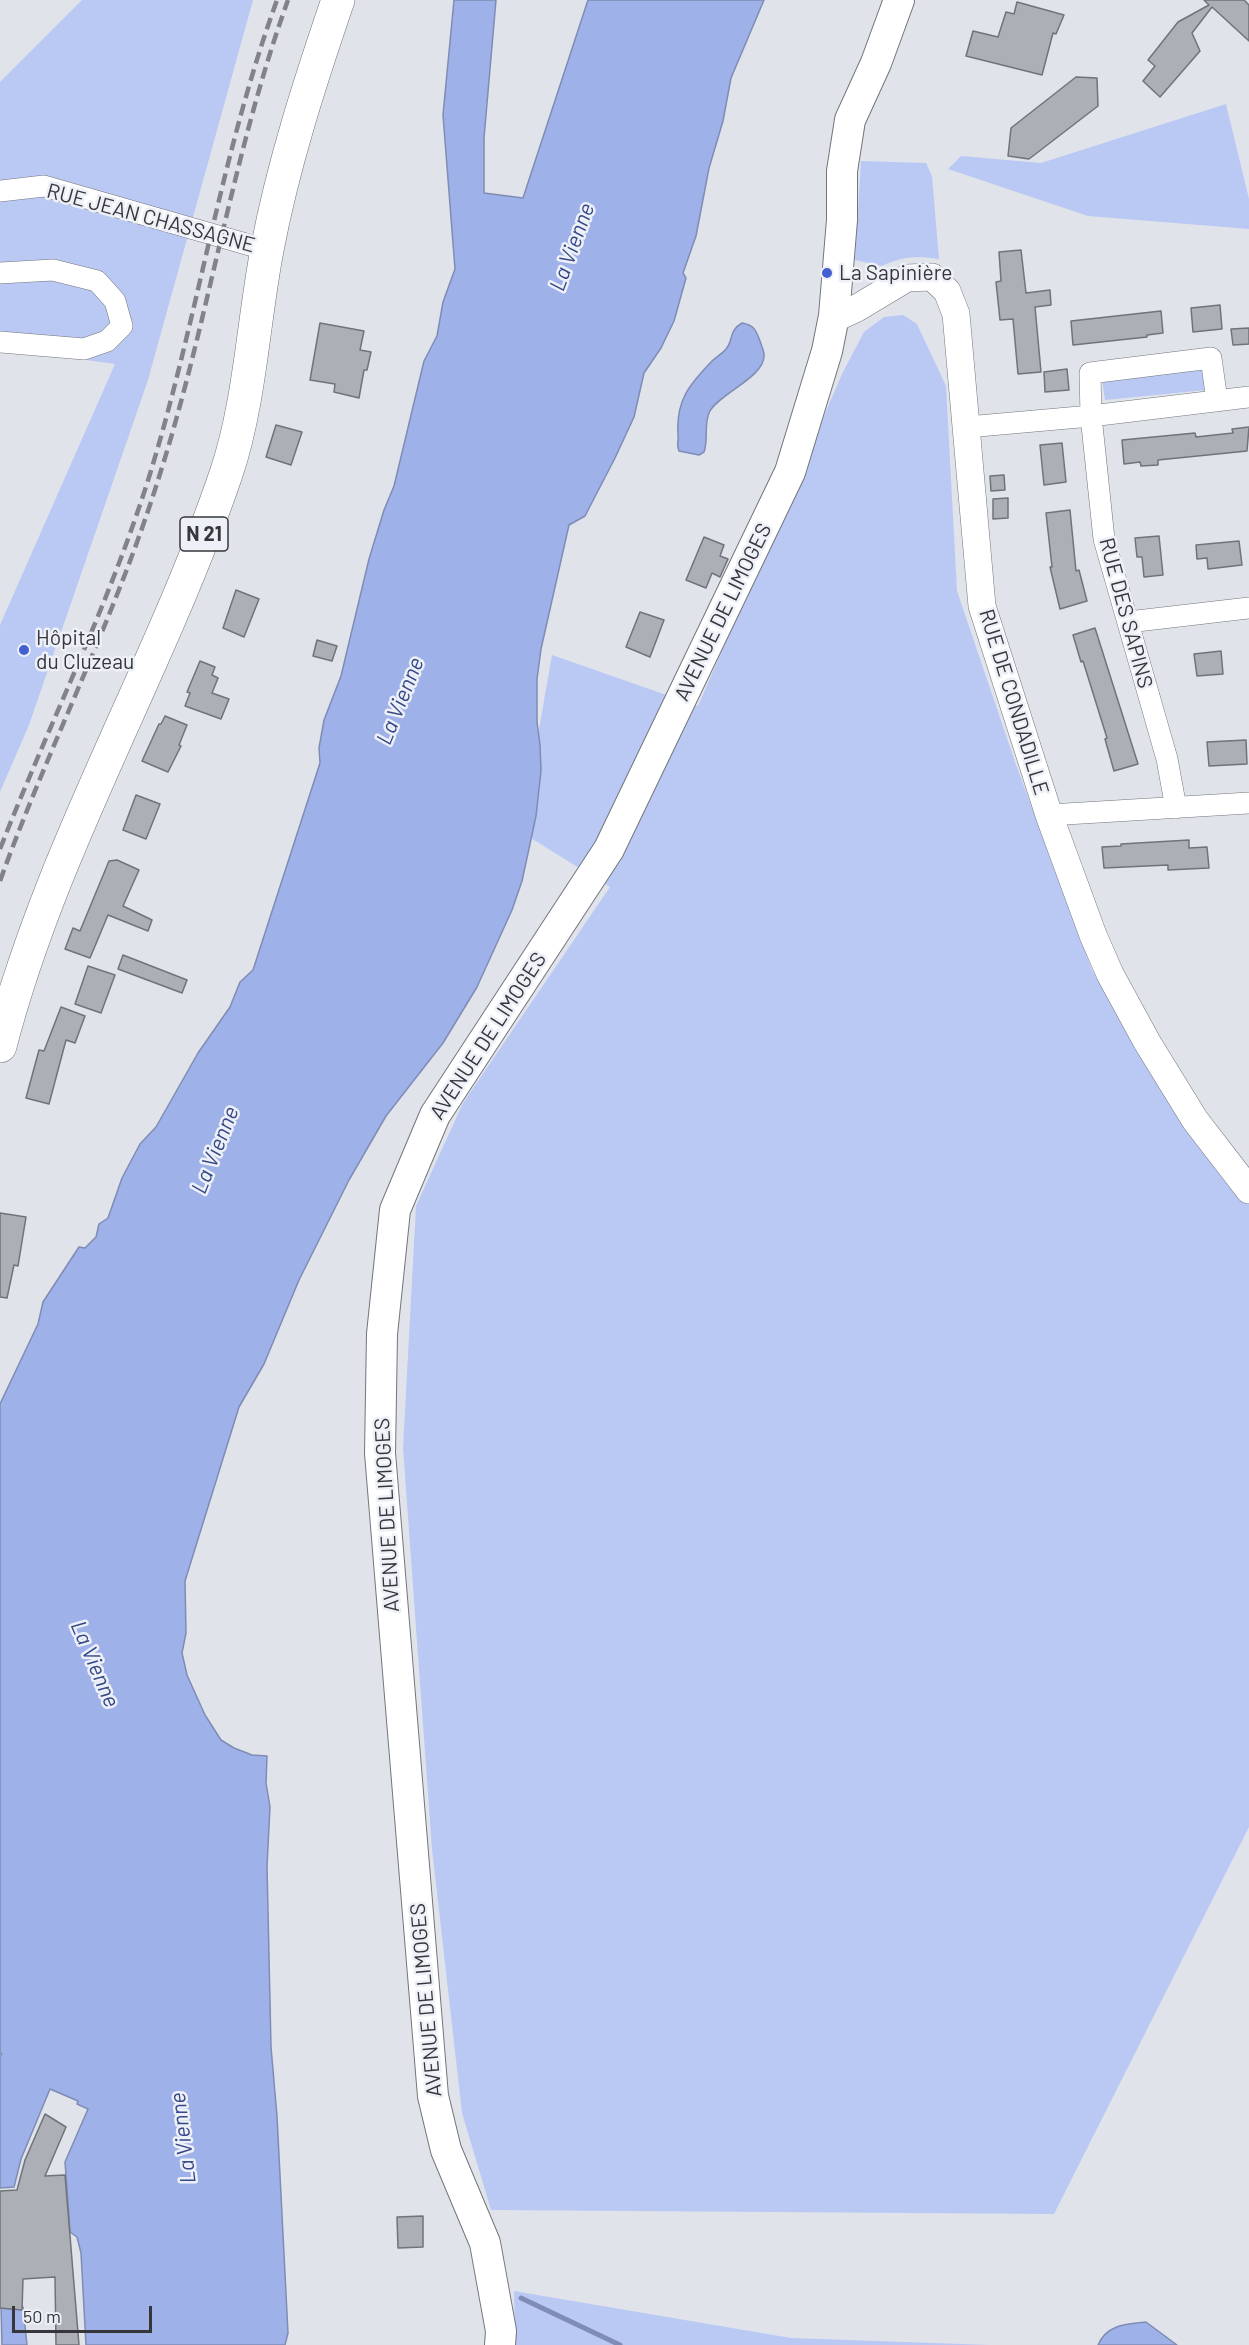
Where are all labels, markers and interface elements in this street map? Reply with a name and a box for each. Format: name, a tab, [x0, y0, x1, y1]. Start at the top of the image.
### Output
street label: RUE JEAN CHASSAGNE	[44, 178, 258, 258]
water label: La Vienne	[544, 199, 600, 295]
place label: La Sapinière	[839, 260, 952, 286]
marker: La Sapinière	[820, 266, 834, 280]
road number: N 21	[180, 517, 228, 551]
street label: AVENUE DE LIMOGES	[669, 519, 777, 705]
street label: RUE DES SAPINS	[1094, 535, 1158, 691]
street label: RUE DE CONDADILLE	[974, 606, 1054, 798]
place label: Hôpital du Cluzeau	[36, 625, 134, 675]
marker: Hôpital du Cluzeau	[17, 643, 31, 657]
water label: La Vienne	[371, 654, 429, 748]
street label: AVENUE DE LIMOGES	[424, 948, 552, 1124]
water label: La Vienne	[186, 1103, 244, 1197]
street label: AVENUE DE LIMOGES	[369, 1417, 405, 1613]
water label: La Vienne	[65, 1617, 125, 1711]
street label: AVENUE DE LIMOGES	[405, 1902, 447, 2098]
water label: La Vienne	[164, 2091, 202, 2185]
scale bar	[15, 2294, 154, 2332]
text: 50 m	[23, 2305, 61, 2327]

